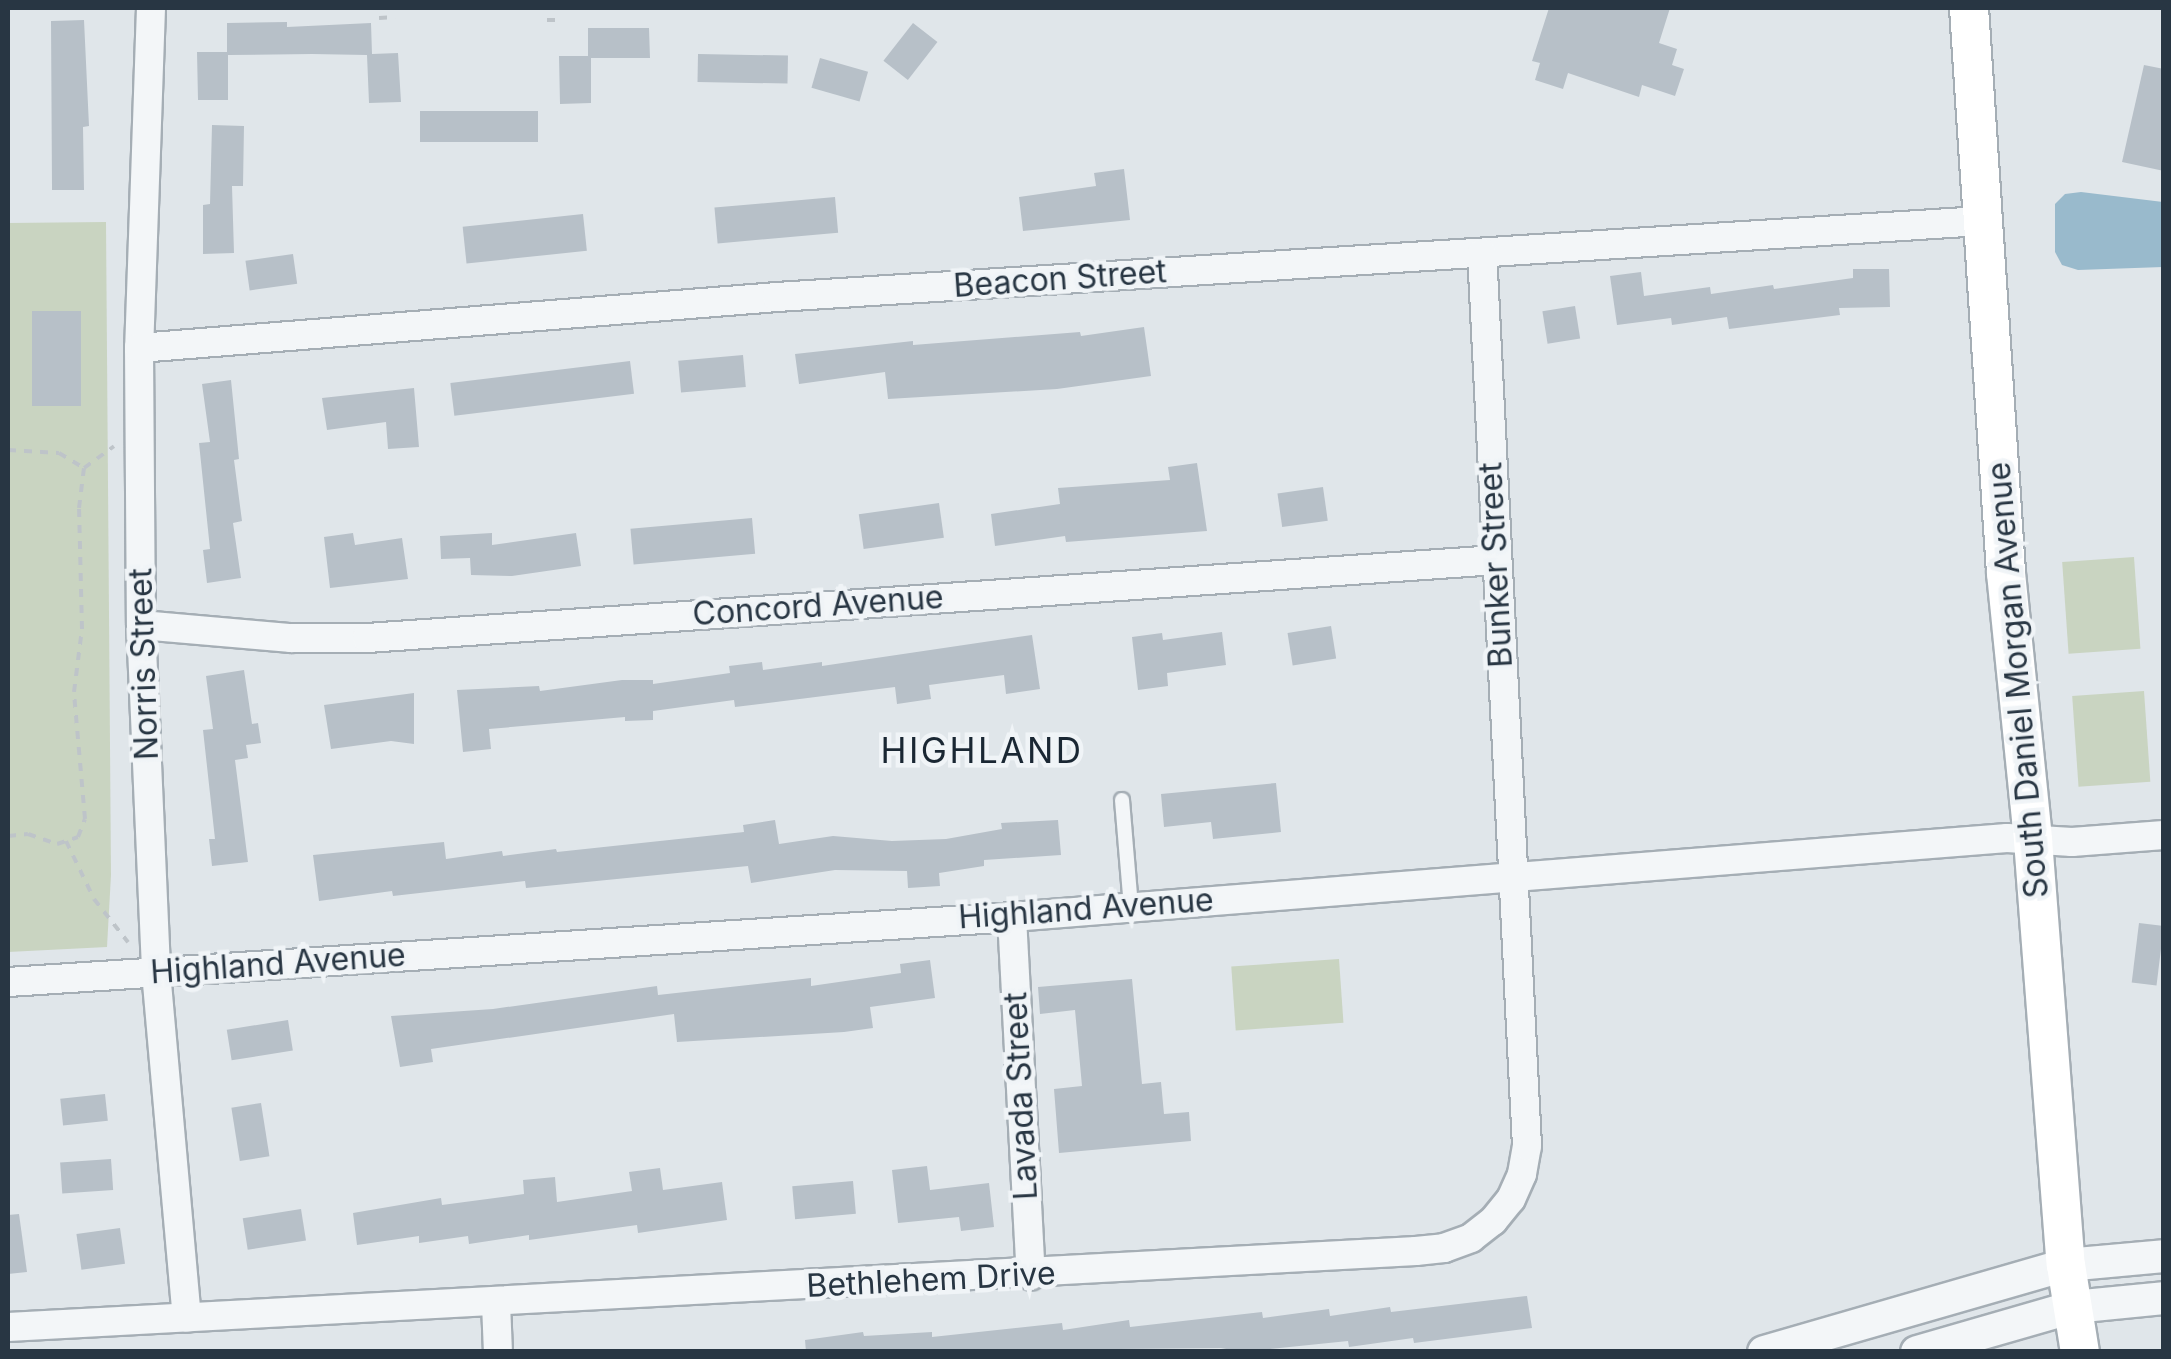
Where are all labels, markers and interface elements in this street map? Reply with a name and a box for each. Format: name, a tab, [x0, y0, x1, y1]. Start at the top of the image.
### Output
street label: Beacon Street	[952, 252, 1168, 306]
street label: South Daniel Morgan Avenue	[1980, 460, 2056, 900]
street label: Bunker Street	[1471, 461, 1521, 669]
street label: Norris Street	[121, 567, 167, 761]
street label: Concord Avenue	[691, 578, 945, 634]
district label: HIGHLAND	[880, 729, 1084, 771]
street label: Highland Avenue	[957, 881, 1215, 937]
street label: Highland Avenue	[149, 936, 407, 992]
street label: Lavada Street	[996, 991, 1046, 1201]
street label: Bethlehem Drive	[805, 1254, 1057, 1306]

